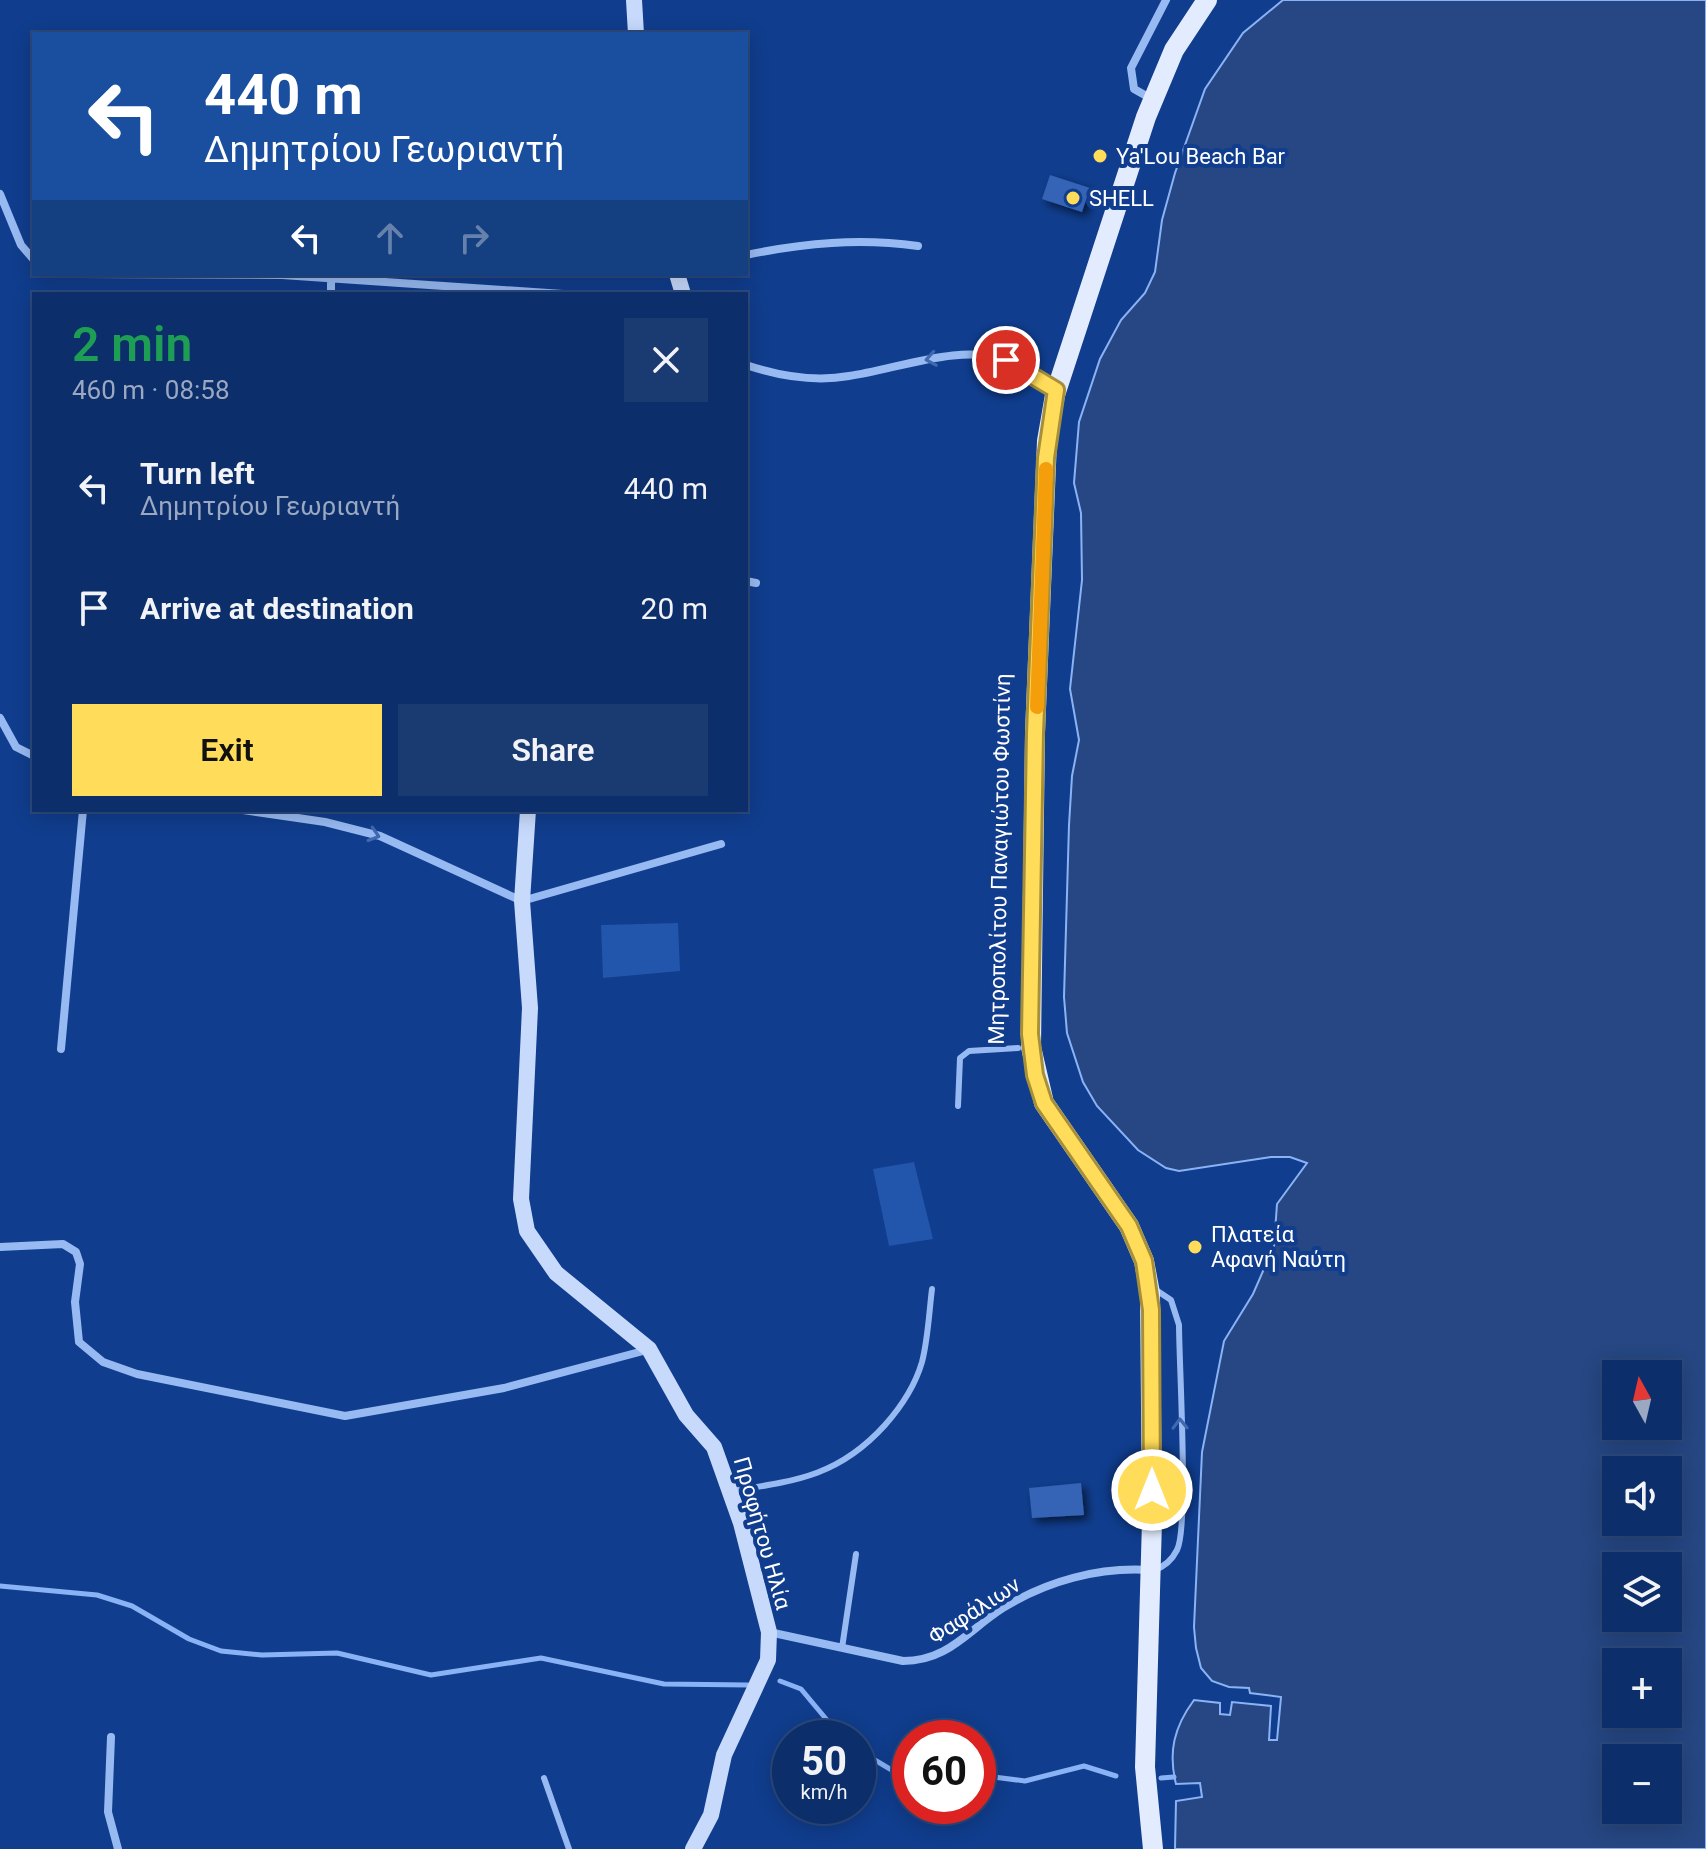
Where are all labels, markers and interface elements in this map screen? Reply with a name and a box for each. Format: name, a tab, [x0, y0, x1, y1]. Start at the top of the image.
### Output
text: 440 m	[204, 62, 363, 128]
icon: left	[72, 64, 176, 168]
text: Δημητρίου Γεωριαντή	[204, 129, 564, 171]
place label: Ya'Lou Beach Bar	[1116, 144, 1286, 169]
marker: Ya'Lou Beach Bar	[1091, 147, 1109, 165]
place label: SHELL	[1089, 186, 1154, 211]
marker: SHELL	[1064, 189, 1082, 207]
icon: left	[284, 216, 328, 260]
icon: ahead	[368, 216, 412, 260]
icon: right	[452, 216, 496, 260]
text: 2 min	[72, 316, 192, 373]
button: close	[624, 318, 708, 402]
pin	[972, 326, 1040, 394]
icon: arrive	[984, 338, 1028, 382]
one-way arrow	[924, 350, 938, 367]
text: 460 m · 08:58	[72, 375, 230, 405]
text: Turn left	[140, 456, 255, 491]
icon: left	[72, 466, 116, 510]
text: 440 m	[624, 471, 708, 506]
text: Δημητρίου Γεωριαντή	[140, 491, 400, 521]
icon: arrive	[72, 586, 116, 630]
text: Arrive at destination	[140, 591, 414, 626]
text: 20 m	[641, 591, 708, 626]
street label: Μητροπολίτου Παναγιώτου Φωστίνη	[984, 673, 1015, 1045]
button: Exit	[72, 704, 382, 796]
button: Share	[398, 704, 708, 796]
one-way arrow	[367, 826, 381, 842]
place label: Πλατεία Αφανή Ναύτη	[1211, 1222, 1346, 1272]
marker: Πλατεία Αφανή Ναύτη	[1186, 1238, 1204, 1256]
north arrow	[1602, 1360, 1682, 1440]
map controls	[1602, 1360, 1682, 1824]
one-way arrow	[1171, 1417, 1189, 1430]
position arrow	[1110, 1448, 1194, 1532]
street label: Προφήτου Ηλία	[729, 1454, 796, 1613]
button: sound	[1602, 1456, 1682, 1536]
button: layers	[1602, 1552, 1682, 1632]
street label: Φαφάλιων	[924, 1571, 1025, 1649]
button: +	[1602, 1648, 1682, 1728]
speed limit sign: 60	[892, 1720, 996, 1824]
text: 50	[801, 1738, 847, 1785]
button: −	[1602, 1744, 1682, 1824]
text: km/h	[801, 1780, 847, 1804]

